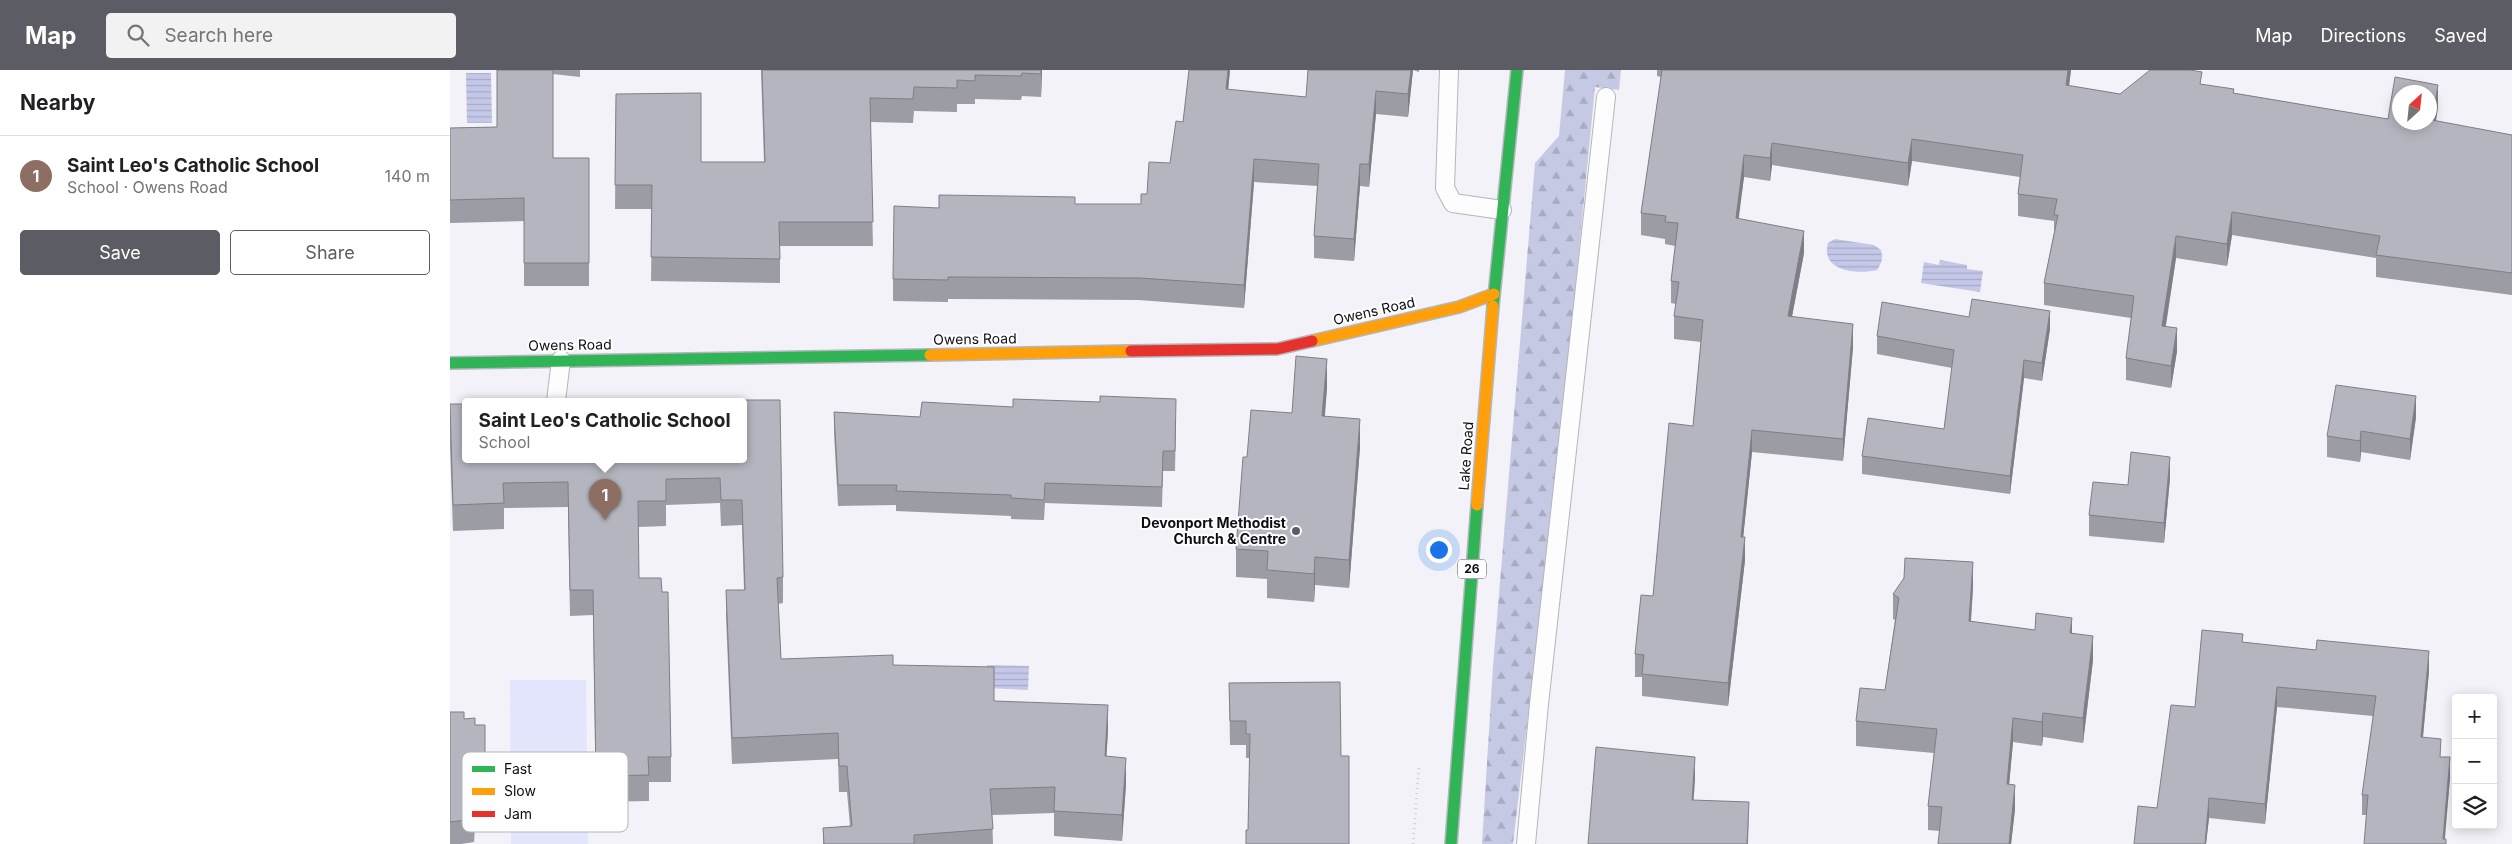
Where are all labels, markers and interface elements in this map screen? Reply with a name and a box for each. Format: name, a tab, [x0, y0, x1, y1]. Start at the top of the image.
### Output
search box	[106, 13, 456, 58]
text: Map	[25, 21, 76, 50]
icon: search	[124, 21, 152, 49]
text: Search here	[164, 24, 273, 47]
text: Map	[2255, 25, 2293, 46]
text: Directions	[2321, 25, 2406, 46]
text: Saved	[2434, 25, 2487, 46]
north arrow	[2392, 85, 2437, 130]
text: Nearby	[20, 90, 95, 115]
text: Saint Leo's Catholic School	[67, 154, 319, 177]
text: 1	[33, 166, 39, 186]
text: 140 m	[385, 166, 430, 186]
text: School · Owens Road	[67, 177, 228, 197]
button: Save	[20, 230, 220, 275]
button: Share	[230, 230, 430, 275]
street label: Owens Road	[1331, 293, 1416, 328]
street label: Owens Road	[933, 329, 1017, 348]
street label: Owens Road	[528, 335, 612, 354]
popup	[462, 398, 747, 463]
text: Saint Leo's Catholic School	[478, 409, 731, 432]
street label: Lake Road	[1455, 421, 1476, 491]
text: School	[478, 432, 530, 452]
pin: 1	[589, 479, 621, 520]
place label: Devonport Methodist Church & Centre	[1141, 514, 1286, 547]
marker: Devonport Methodist Church & Centre	[1290, 525, 1302, 537]
your location	[1426, 537, 1452, 563]
road number: 26	[1458, 559, 1486, 578]
map controls	[2452, 694, 2497, 829]
button: +	[2452, 694, 2497, 739]
button: −	[2452, 739, 2497, 784]
legend	[462, 752, 628, 832]
text: Fast	[504, 760, 532, 777]
text: Slow	[504, 782, 536, 799]
button: layers	[2452, 784, 2497, 829]
text: Jam	[504, 805, 532, 822]

